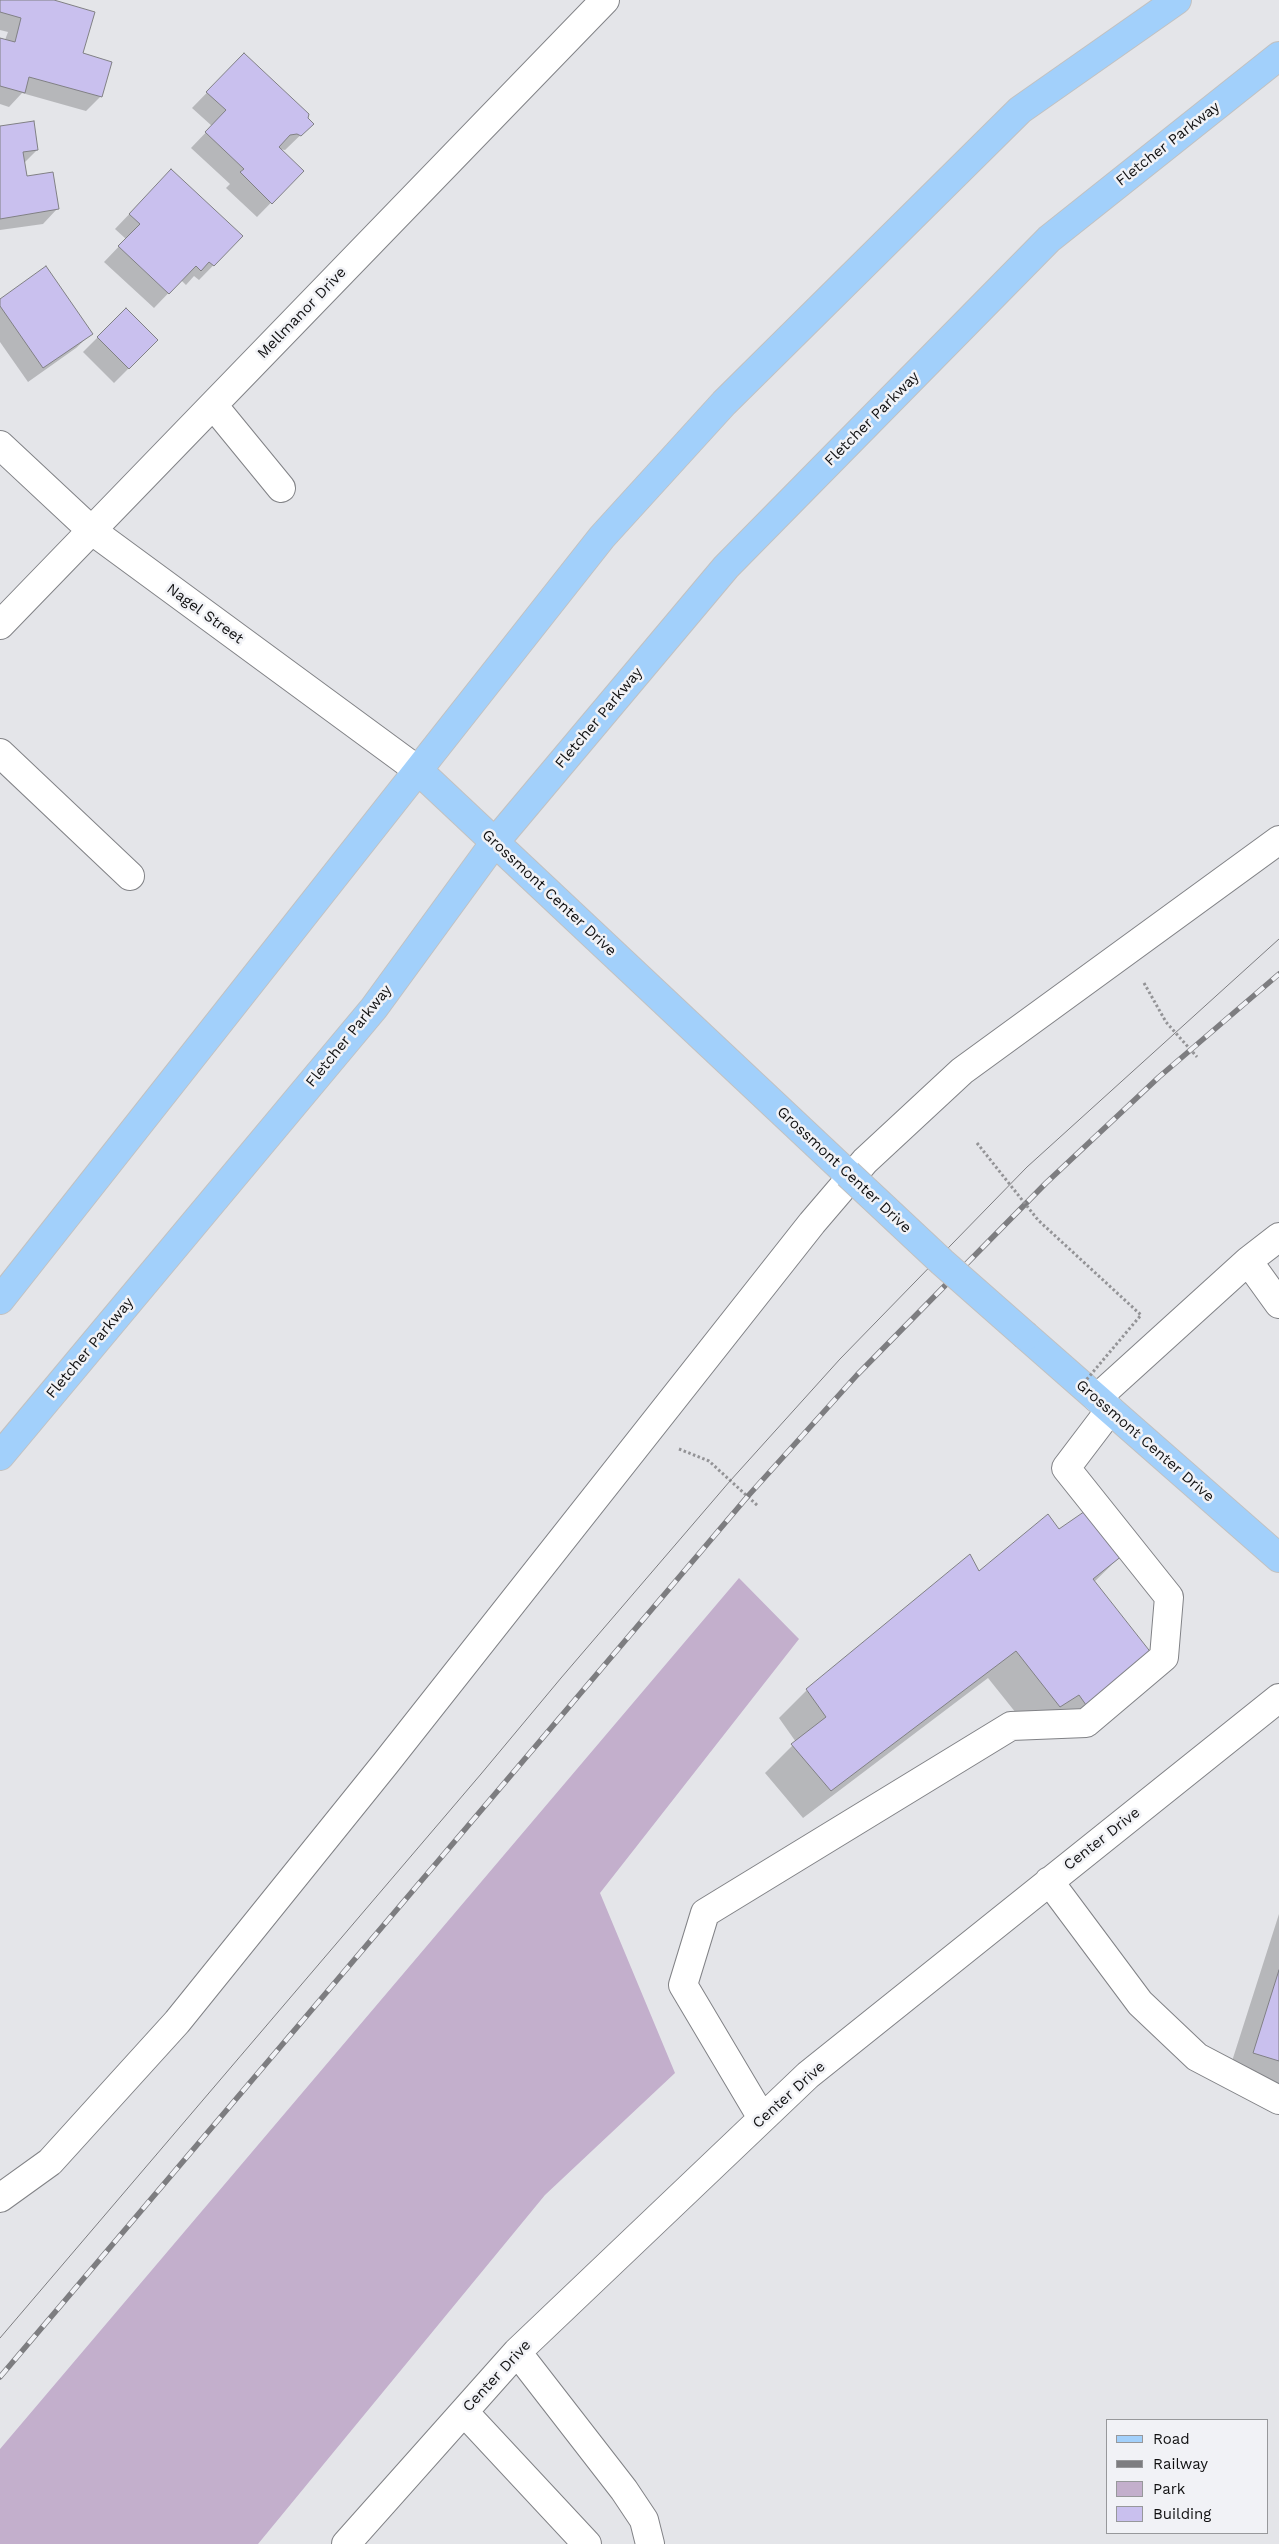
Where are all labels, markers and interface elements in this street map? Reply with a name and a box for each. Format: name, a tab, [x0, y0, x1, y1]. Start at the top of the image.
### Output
street label: Fletcher Parkway	[1113, 98, 1223, 190]
street label: Mellmanor Drive	[254, 264, 350, 362]
street label: Fletcher Parkway	[821, 368, 923, 470]
street label: Nagel Street	[163, 580, 247, 648]
street label: Fletcher Parkway	[551, 664, 647, 772]
street label: Grossmont Center Drive	[478, 826, 620, 960]
street label: Fletcher Parkway	[302, 981, 396, 1091]
street label: Grossmont Center Drive	[773, 1103, 915, 1237]
street label: Fletcher Parkway	[42, 1294, 138, 1402]
street label: Grossmont Center Drive	[1072, 1376, 1218, 1506]
street label: Center Drive	[1060, 1804, 1144, 1874]
street label: Center Drive	[749, 2058, 829, 2132]
street label: Center Drive	[459, 2336, 535, 2416]
legend	[1106, 2419, 1269, 2534]
text: Road	[1153, 2430, 1190, 2448]
text: Railway	[1153, 2455, 1208, 2473]
text: Park	[1153, 2480, 1185, 2498]
text: Building	[1153, 2505, 1211, 2523]

